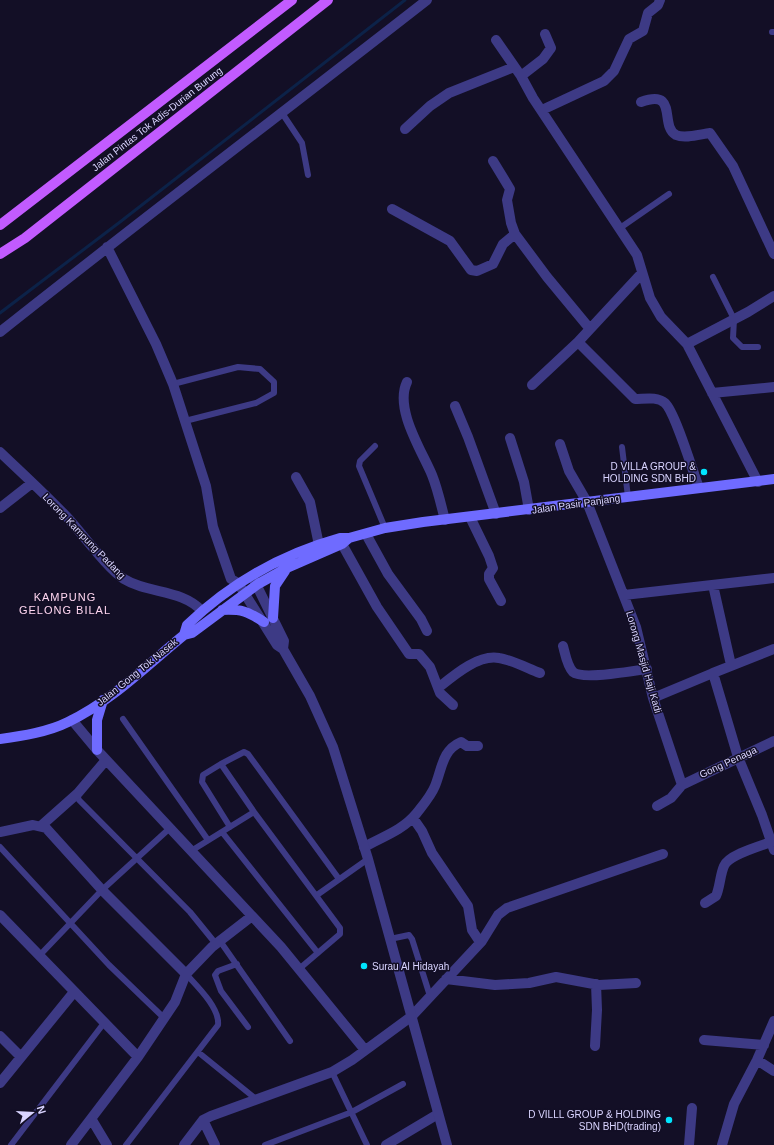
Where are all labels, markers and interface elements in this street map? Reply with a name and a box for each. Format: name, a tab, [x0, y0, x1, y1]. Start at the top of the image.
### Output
street label: Jalan Pintas Tok Adis-Durian Burung	[90, 65, 224, 173]
place label: D VILLA GROUP & HOLDING SDN BHD	[603, 461, 696, 484]
marker: D VILLA GROUP & HOLDING SDN BHD	[699, 467, 709, 477]
street label: Lorong Kampung Padang	[40, 491, 128, 581]
street label: Jalan Pasir Panjang	[531, 492, 621, 516]
district label: KAMPUNG GELONG BILAL	[19, 591, 111, 616]
street label: Lorong Masjid Haji Kadi	[624, 610, 664, 714]
street label: Jalan Gong Tok Nasek	[95, 635, 180, 708]
street label: Gong Penaga	[698, 744, 759, 780]
marker: Surau Al Hidayah	[359, 961, 369, 971]
place label: Surau Al Hidayah	[372, 961, 449, 972]
north arrow	[12, 1093, 52, 1133]
text: N	[35, 1104, 48, 1116]
place label: D VILLL GROUP & HOLDING SDN BHD(trading)	[528, 1109, 661, 1132]
marker: D VILLL GROUP & HOLDING SDN BHD(trading)	[664, 1115, 674, 1125]

